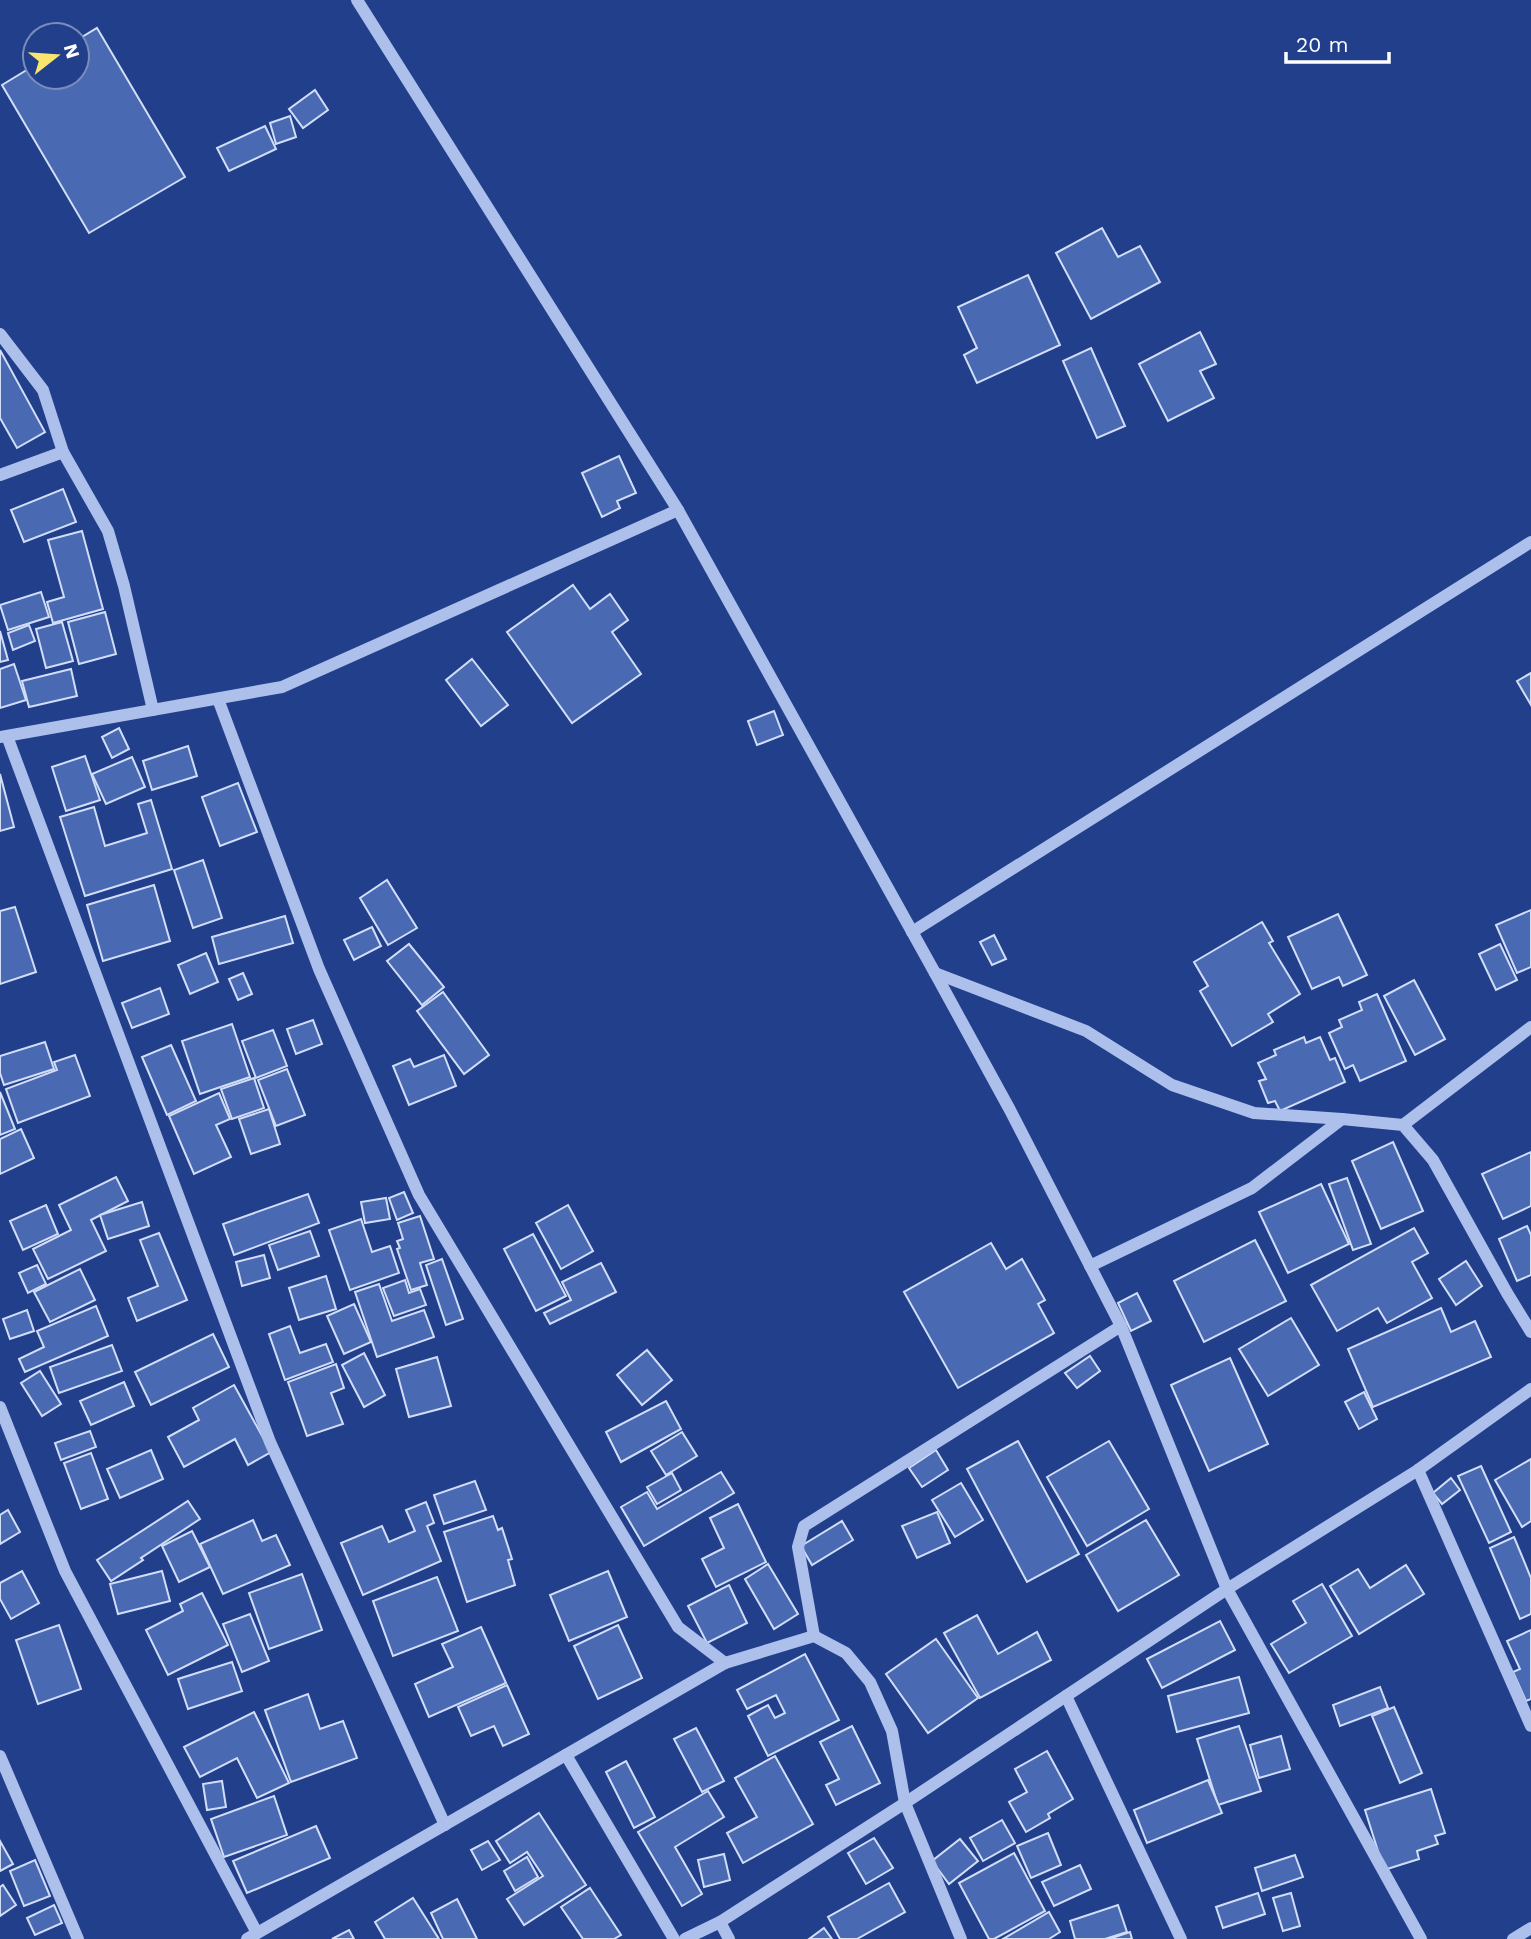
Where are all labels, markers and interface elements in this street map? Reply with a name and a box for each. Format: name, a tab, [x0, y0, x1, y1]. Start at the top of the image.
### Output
north arrow	[21, 21, 91, 91]
scale bar	[1286, 21, 1389, 65]
text: 20 m	[1296, 32, 1348, 57]
text: N	[59, 41, 85, 61]

